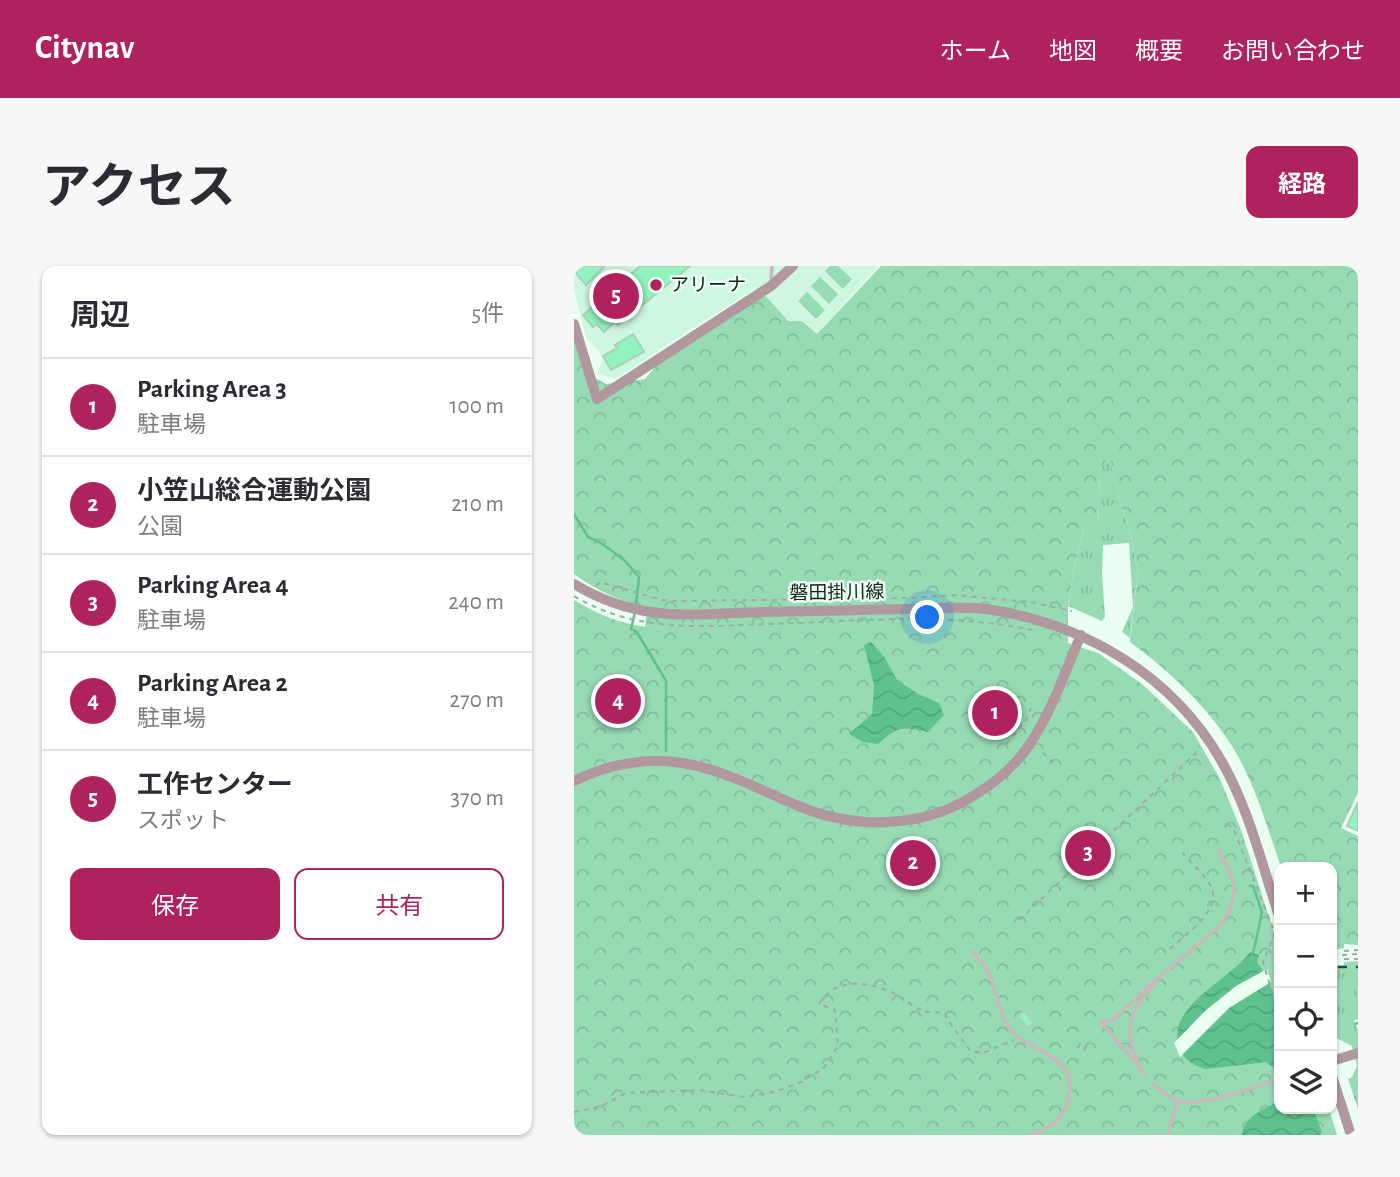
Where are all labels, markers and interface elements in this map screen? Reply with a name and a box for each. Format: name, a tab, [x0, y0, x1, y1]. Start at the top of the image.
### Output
text: Citynav	[35, 32, 134, 65]
text: ホーム	[940, 40, 1011, 64]
text: 地図	[1049, 40, 1097, 64]
text: 概要	[1135, 40, 1183, 64]
text: お問い合わせ	[1221, 40, 1365, 64]
button: 経路	[1246, 146, 1358, 218]
text: アクセス	[42, 164, 236, 213]
pin: 5	[593, 270, 639, 322]
place label: アリーナ	[670, 276, 746, 295]
marker: アリーナ	[648, 277, 664, 293]
text: 周辺	[70, 301, 130, 331]
text: 5件	[471, 303, 504, 326]
text: Parking Area 3	[137, 376, 287, 402]
text: 1	[89, 395, 97, 418]
text: 100 m	[450, 395, 504, 418]
text: 駐車場	[137, 414, 206, 437]
text: 小笠山総合運動公園	[137, 478, 371, 504]
text: 2	[88, 493, 98, 516]
text: 210 m	[451, 493, 504, 516]
text: 公園	[137, 516, 183, 539]
text: Parking Area 4	[137, 572, 289, 598]
street label: 磐田掛川線	[789, 581, 885, 603]
text: 3	[88, 591, 98, 614]
text: 240 m	[448, 591, 504, 614]
your location	[910, 600, 944, 634]
text: 駐車場	[137, 610, 206, 633]
text: Parking Area 2	[137, 670, 288, 696]
pin: 4	[595, 675, 641, 727]
pin: 1	[972, 687, 1018, 739]
text: 4	[87, 689, 99, 712]
text: 270 m	[450, 689, 504, 712]
text: 駐車場	[137, 708, 206, 731]
text: 工作センター	[137, 772, 293, 798]
text: 5	[88, 787, 98, 810]
text: 370 m	[451, 787, 504, 810]
text: スポット	[137, 810, 229, 833]
pin: 3	[1065, 827, 1111, 879]
pin: 2	[890, 837, 936, 889]
map controls	[1274, 862, 1337, 1114]
button: +	[1274, 862, 1337, 925]
button: 保存	[70, 868, 280, 940]
button: 共有	[294, 868, 504, 940]
button: −	[1274, 925, 1337, 988]
button: locate	[1274, 988, 1337, 1051]
button: layers	[1274, 1051, 1337, 1114]

